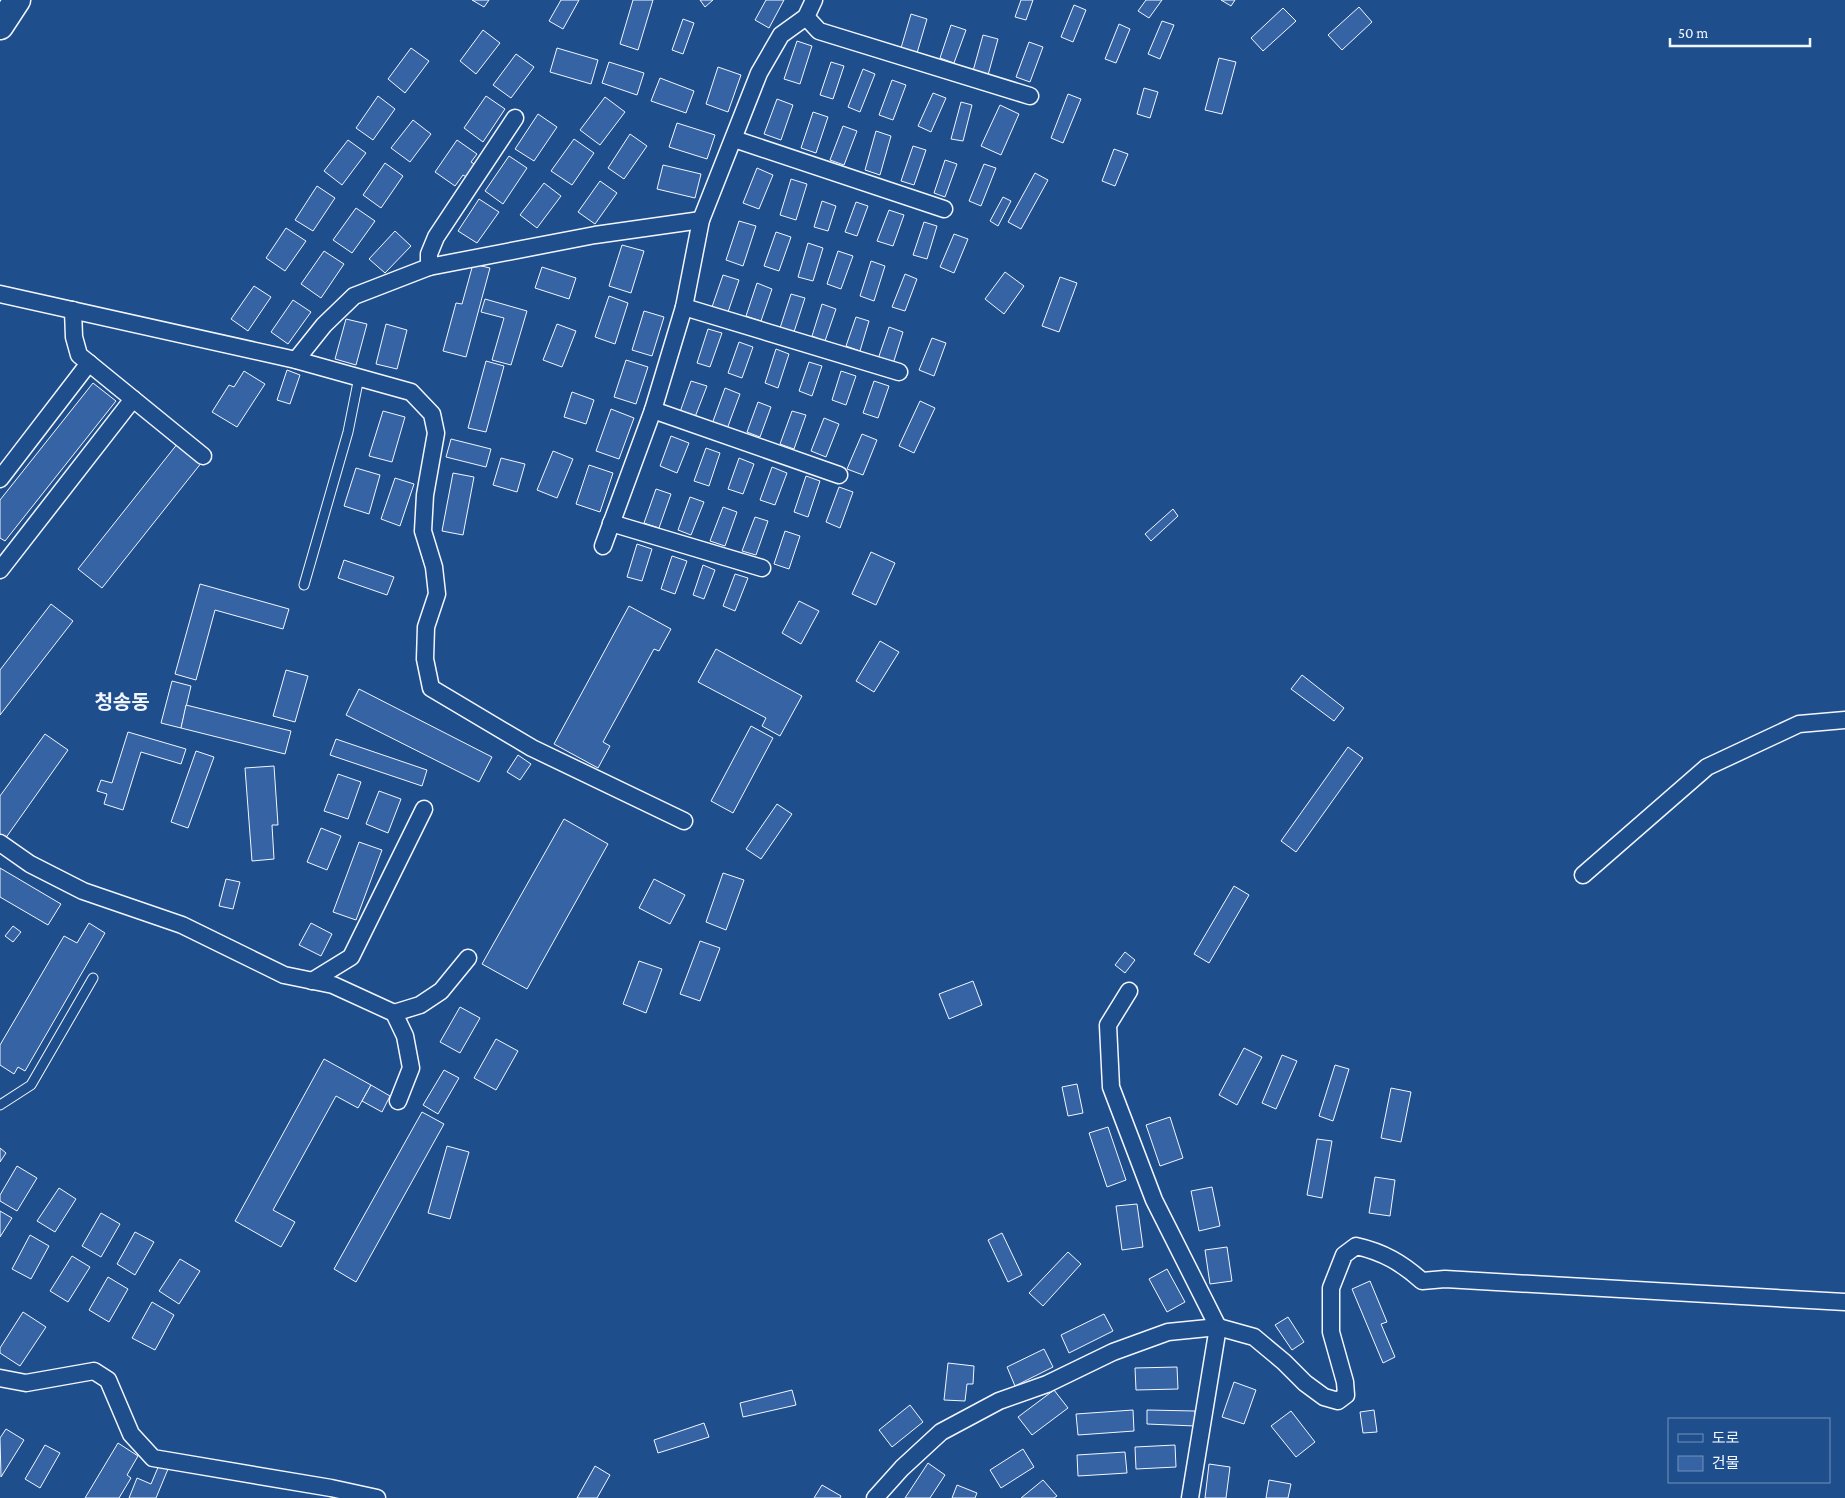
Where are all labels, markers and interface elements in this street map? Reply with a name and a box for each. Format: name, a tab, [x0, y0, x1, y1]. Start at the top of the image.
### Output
scale bar	[1670, 15, 1810, 47]
text: 50 m	[1678, 25, 1708, 41]
district label: 청송동	[94, 691, 150, 713]
legend	[1668, 1418, 1830, 1483]
text: 도로	[1712, 1430, 1740, 1446]
text: 건물	[1712, 1455, 1740, 1471]

